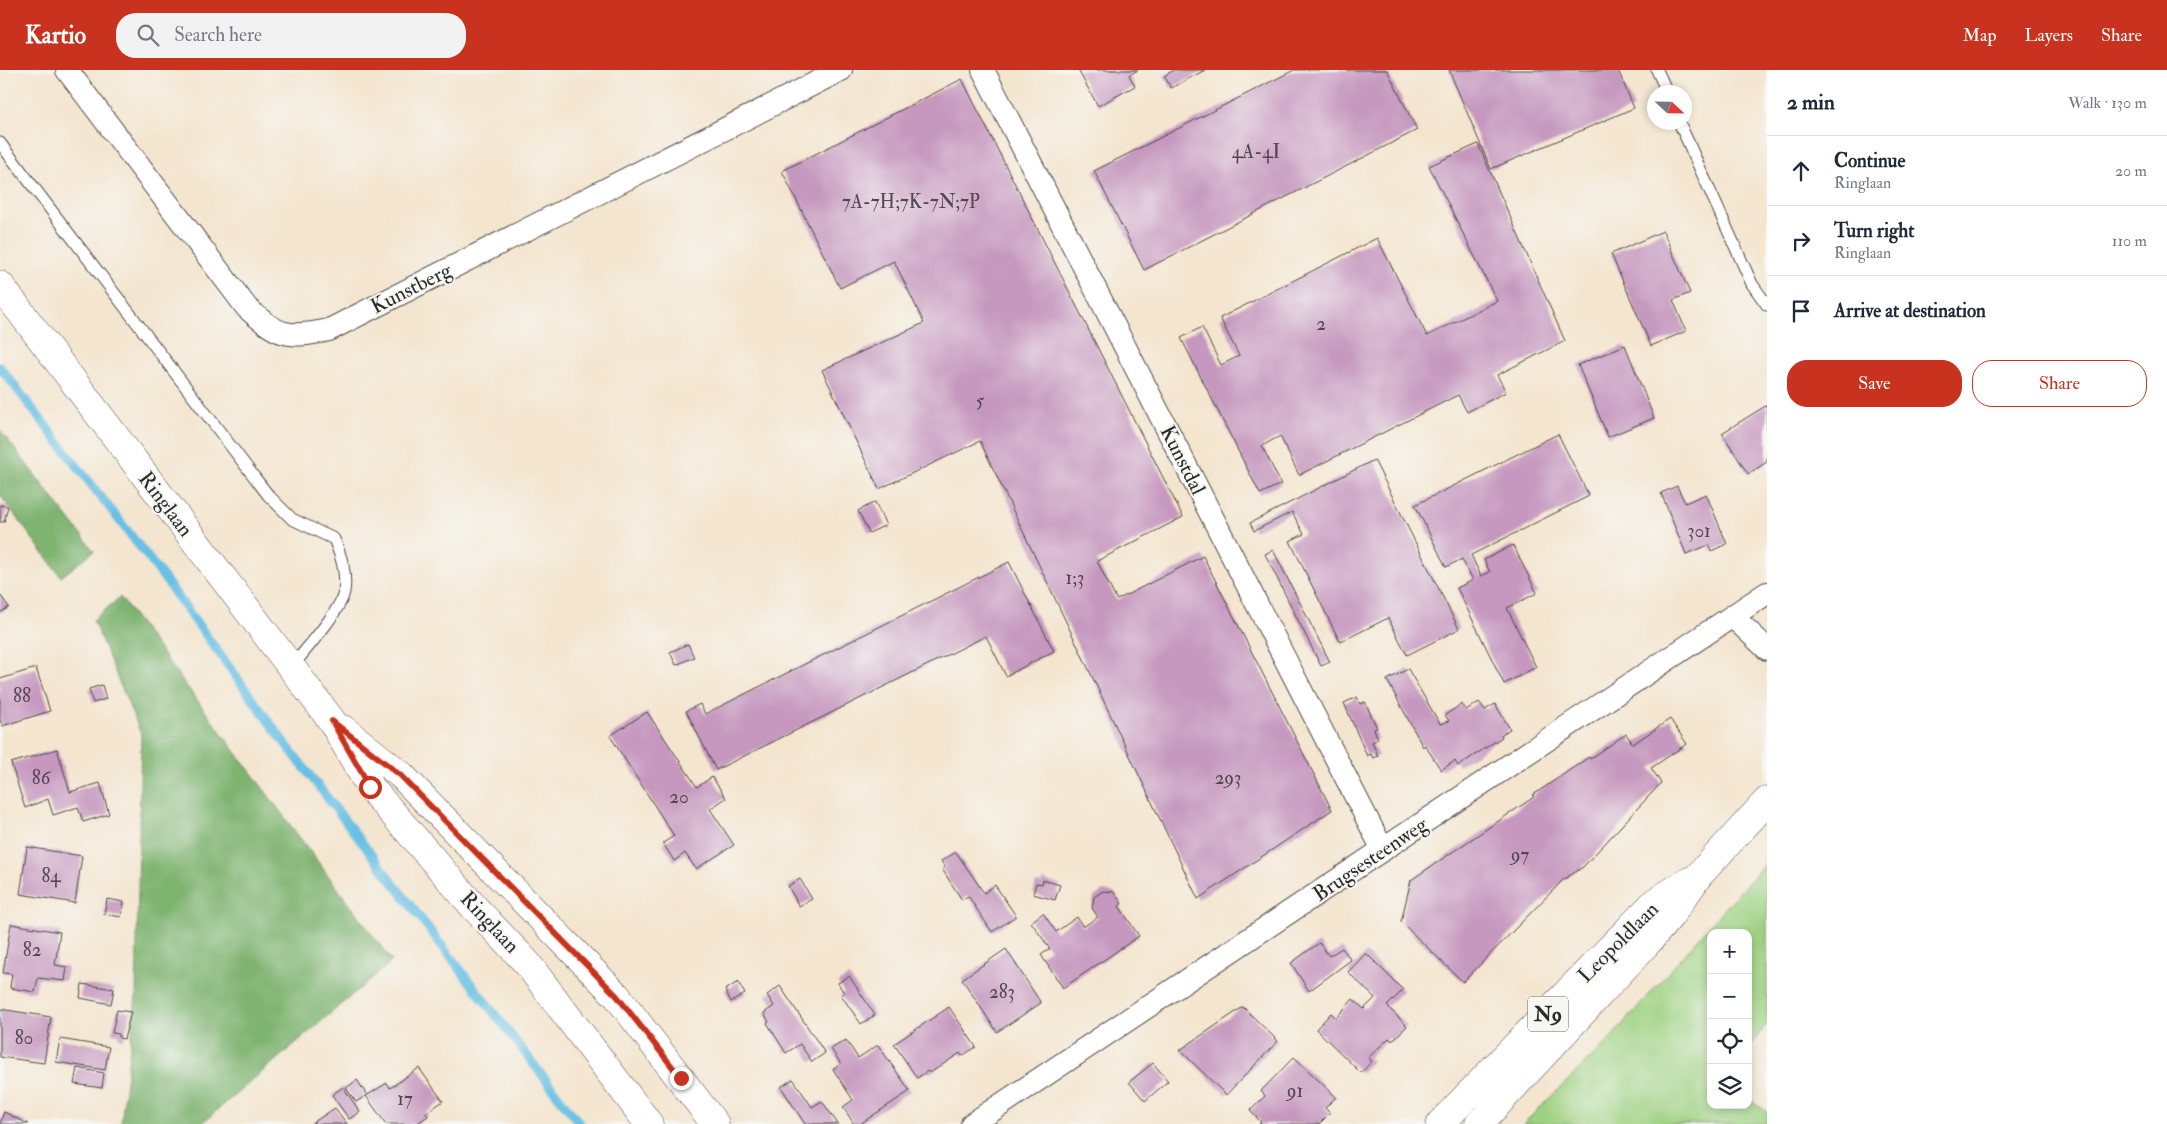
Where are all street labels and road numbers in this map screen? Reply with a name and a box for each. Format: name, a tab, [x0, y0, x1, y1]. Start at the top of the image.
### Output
street label: Kunstberg	[366, 256, 457, 320]
street label: Kunstdal	[1154, 421, 1212, 500]
street label: Ringlaan	[132, 466, 199, 543]
street label: Brugsesteenweg	[1308, 811, 1433, 908]
street label: Ringlaan	[454, 886, 525, 959]
street label: Leopoldlaan	[1572, 896, 1665, 989]
road number: N9	[1528, 996, 1568, 1032]

